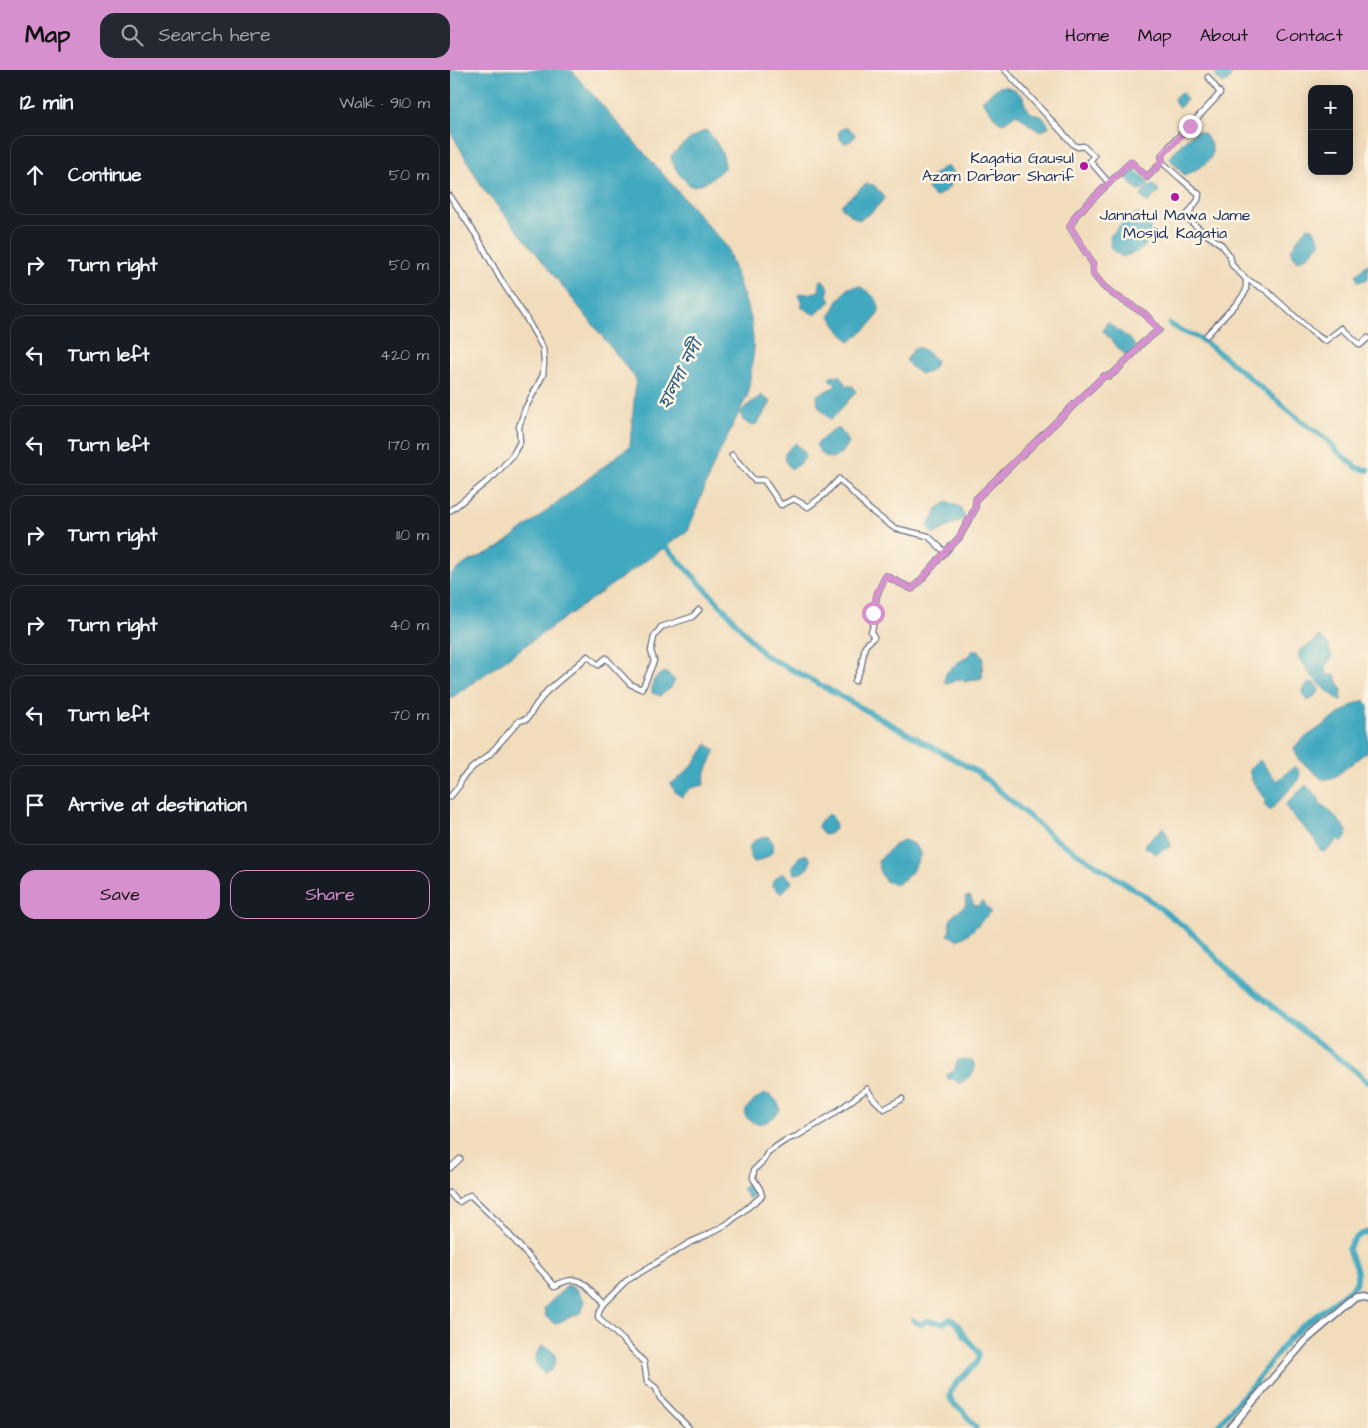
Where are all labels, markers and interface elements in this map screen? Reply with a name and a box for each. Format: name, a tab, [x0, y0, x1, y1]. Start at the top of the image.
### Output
search box	[100, 13, 450, 58]
text: Map	[25, 18, 70, 52]
icon: search	[118, 21, 146, 49]
text: Search here	[158, 22, 271, 49]
text: Home	[1065, 23, 1110, 48]
text: Map	[1138, 23, 1172, 48]
text: About	[1200, 23, 1248, 48]
text: Contact	[1276, 23, 1343, 48]
map controls	[1308, 85, 1353, 175]
button: +	[1308, 85, 1353, 130]
text: 12 min	[20, 88, 73, 117]
text: Walk · 910 m	[339, 92, 430, 114]
route end	[1179, 115, 1202, 138]
button: −	[1308, 130, 1353, 175]
place label: Kagatia Gausul Azam Darbar Sharif	[922, 147, 1075, 187]
marker: Kagatia Gausul Azam Darbar Sharif	[1078, 160, 1090, 172]
icon: ahead	[21, 161, 49, 189]
text: Continue	[68, 162, 142, 189]
text: 50 m	[389, 164, 429, 186]
marker: Jannatul Mawa Jame Mosjid, Kagatia	[1169, 191, 1181, 203]
place label: Jannatul Mawa Jame Mosjid, Kagatia	[1100, 204, 1251, 245]
icon: right	[21, 251, 49, 279]
text: Turn right	[68, 252, 157, 279]
text: 50 m	[389, 254, 429, 276]
water label: হালদা নদী	[652, 332, 710, 413]
icon: left	[21, 341, 49, 369]
text: Turn left	[68, 342, 149, 369]
text: 420 m	[380, 344, 429, 366]
icon: left	[21, 431, 49, 459]
text: Turn left	[68, 432, 149, 459]
text: 170 m	[388, 434, 429, 456]
icon: right	[21, 521, 49, 549]
text: Turn right	[68, 522, 157, 549]
text: 110 m	[396, 524, 429, 546]
route start	[862, 602, 885, 625]
icon: right	[21, 611, 49, 639]
text: Turn right	[68, 612, 157, 639]
text: 40 m	[389, 614, 429, 636]
icon: left	[21, 701, 49, 729]
text: Turn left	[68, 702, 149, 729]
text: 70 m	[390, 704, 429, 726]
icon: arrive	[21, 791, 49, 819]
text: Arrive at destination	[68, 792, 247, 819]
button: Save	[20, 870, 220, 919]
button: Share	[230, 870, 430, 919]

